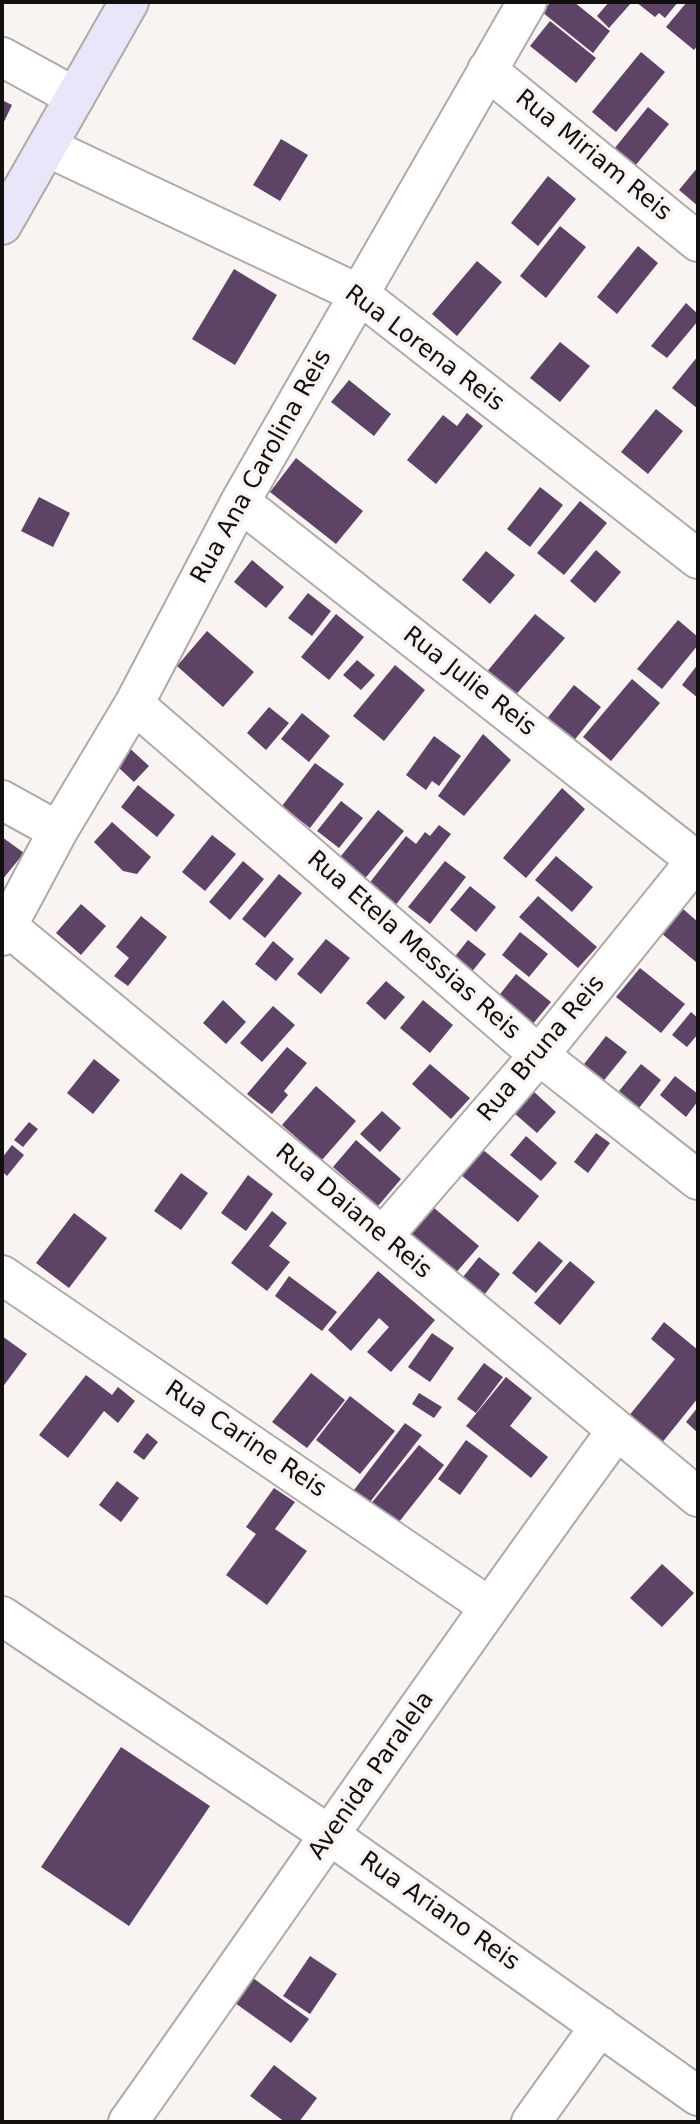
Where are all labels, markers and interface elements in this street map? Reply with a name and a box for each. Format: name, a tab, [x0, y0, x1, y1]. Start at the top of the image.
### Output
street label: Rua Miriam Reis	[509, 84, 677, 228]
street label: Rua Lorena Reis	[339, 280, 509, 418]
street label: Rua Ana Carolina Reis	[186, 345, 338, 589]
street label: Rua Julie Reis	[397, 621, 541, 743]
street label: Rua Etela Messias Reis	[301, 846, 525, 1046]
street label: Rua Bruna Reis	[473, 970, 611, 1128]
street label: Rua Daiane Reis	[269, 1138, 437, 1286]
street label: Rua Carine Reis	[159, 1375, 331, 1505]
street label: Avenida Paralela	[303, 1686, 441, 1866]
street label: Rua Ariano Reis	[354, 1846, 524, 1978]

